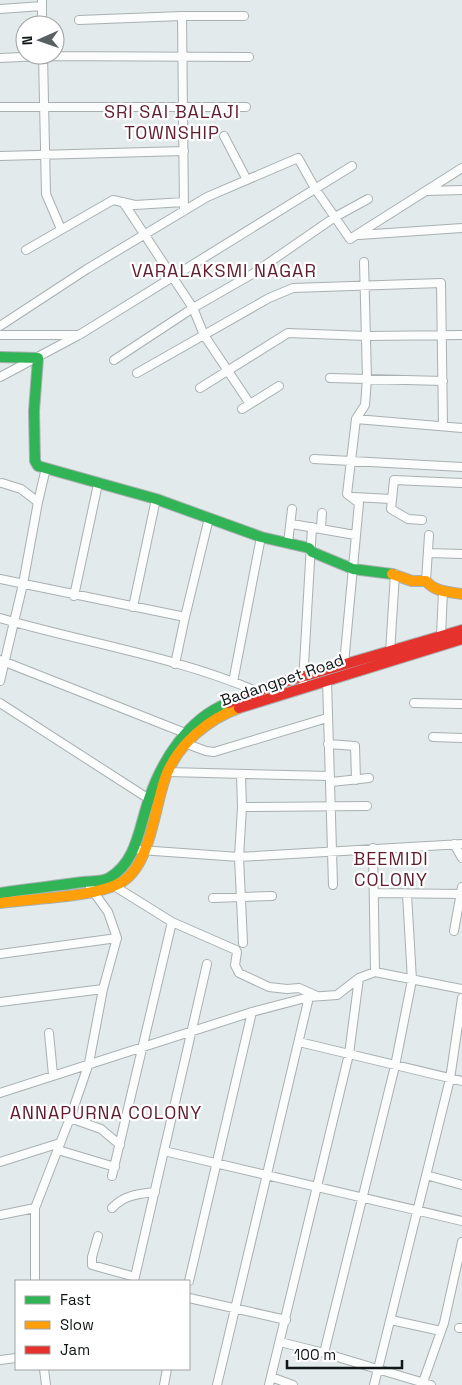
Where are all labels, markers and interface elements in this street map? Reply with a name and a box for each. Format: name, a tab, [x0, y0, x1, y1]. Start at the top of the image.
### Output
north arrow	[15, 15, 65, 65]
text: N	[18, 35, 36, 45]
district label: SRI SAI BALAJI TOWNSHIP	[104, 100, 240, 144]
district label: VARALAKSMI NAGAR	[131, 259, 317, 282]
street label: Badangpet Road	[217, 649, 347, 711]
district label: BEEMIDI COLONY	[353, 847, 429, 891]
district label: ANNAPURNA COLONY	[10, 1101, 202, 1124]
legend	[15, 1280, 190, 1370]
text: Fast	[60, 1290, 91, 1309]
text: Slow	[60, 1315, 94, 1334]
scale bar	[287, 1338, 402, 1370]
text: Jam	[60, 1340, 90, 1359]
text: 100 m	[294, 1345, 336, 1364]

